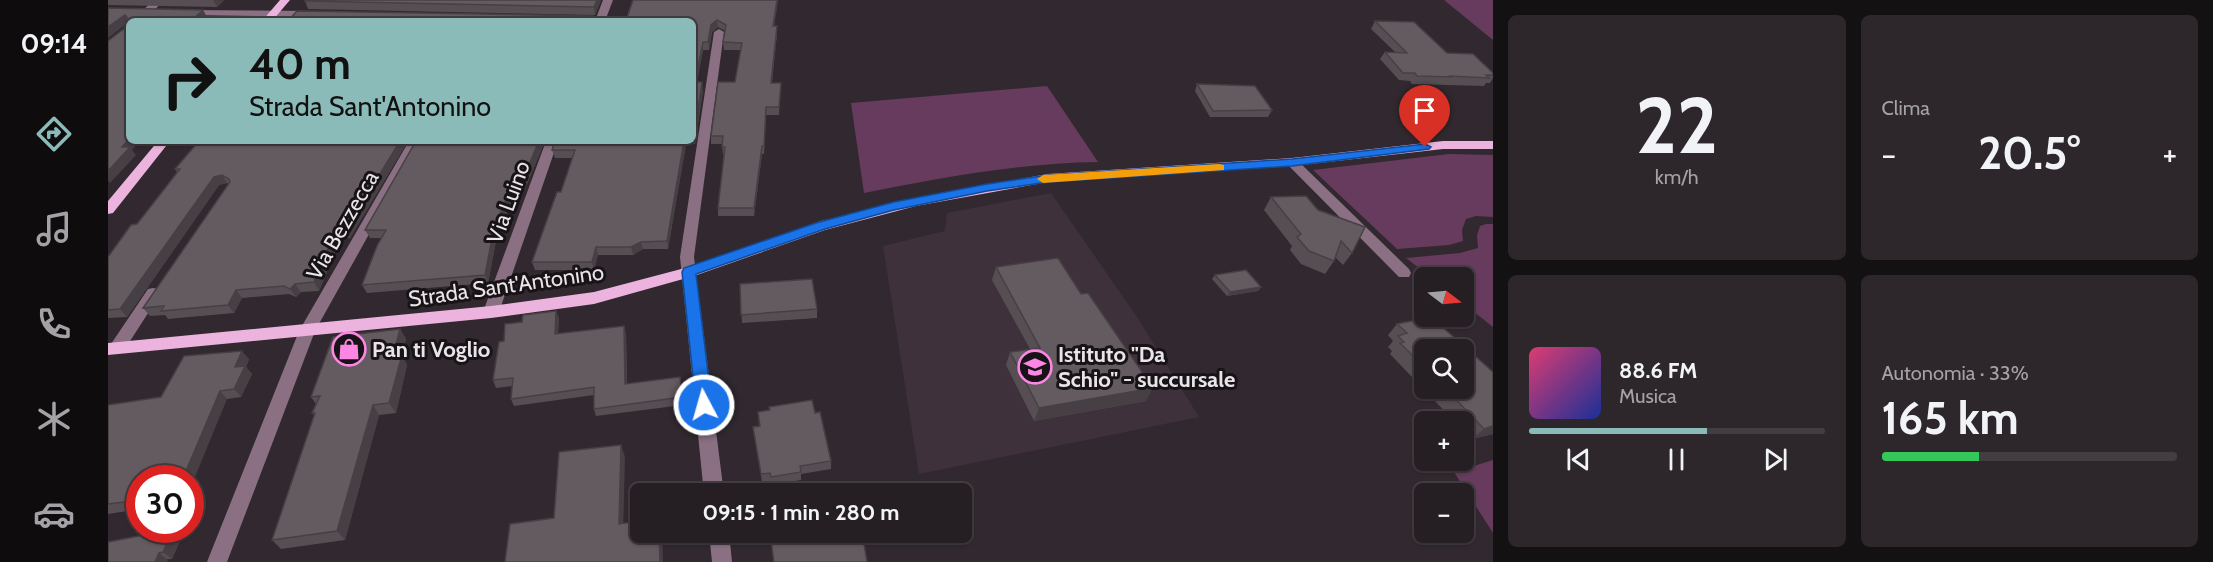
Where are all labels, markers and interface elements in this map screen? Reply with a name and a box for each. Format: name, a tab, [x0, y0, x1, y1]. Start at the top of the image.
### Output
text: 09:14	[21, 27, 87, 60]
text: 40 m	[249, 38, 351, 90]
icon: right	[150, 42, 228, 120]
text: 22	[1635, 78, 1718, 173]
pin	[1399, 85, 1450, 147]
text: Strada Sant'Antonino	[249, 90, 491, 123]
icon: arrive	[1408, 94, 1441, 127]
text: Clima	[1882, 96, 1930, 120]
icon: directions	[33, 113, 75, 155]
text: 20.5°	[1978, 126, 2080, 180]
text: −	[1882, 134, 1896, 174]
text: +	[2162, 134, 2177, 174]
street label: Via Luino	[481, 157, 536, 247]
text: km/h	[1655, 165, 1699, 189]
street label: Via Bezzecca	[300, 166, 385, 284]
icon: music	[33, 208, 75, 250]
street label: Strada Sant'Antonino	[407, 258, 606, 313]
north arrow	[1414, 267, 1474, 327]
map controls	[1414, 267, 1474, 543]
icon: phone	[33, 303, 75, 345]
shop icon: Pan ti Voglio	[331, 331, 367, 367]
place label: Pan ti Voglio	[372, 336, 490, 363]
button: search	[1414, 339, 1474, 399]
place label: Istituto "Da Schio" - succursale	[1058, 341, 1235, 393]
school or university icon: Istituto "Da Schio" - succursale	[1017, 349, 1053, 385]
text: 88.6 FM	[1619, 357, 1697, 384]
text: Autonomia · 33%	[1882, 361, 2029, 385]
position arrow	[672, 373, 736, 437]
text: Musica	[1619, 384, 1677, 408]
text: 165 km	[1882, 391, 2019, 445]
icon: climate	[33, 398, 75, 440]
button: +	[1414, 411, 1474, 471]
icon: previous	[1562, 443, 1595, 476]
icon: pause	[1660, 443, 1693, 476]
icon: next	[1759, 443, 1792, 476]
speed limit sign: 30	[126, 465, 204, 543]
button: −	[1414, 483, 1474, 543]
icon: car	[33, 493, 75, 535]
text: 09:15 · 1 min · 280 m	[703, 499, 899, 526]

